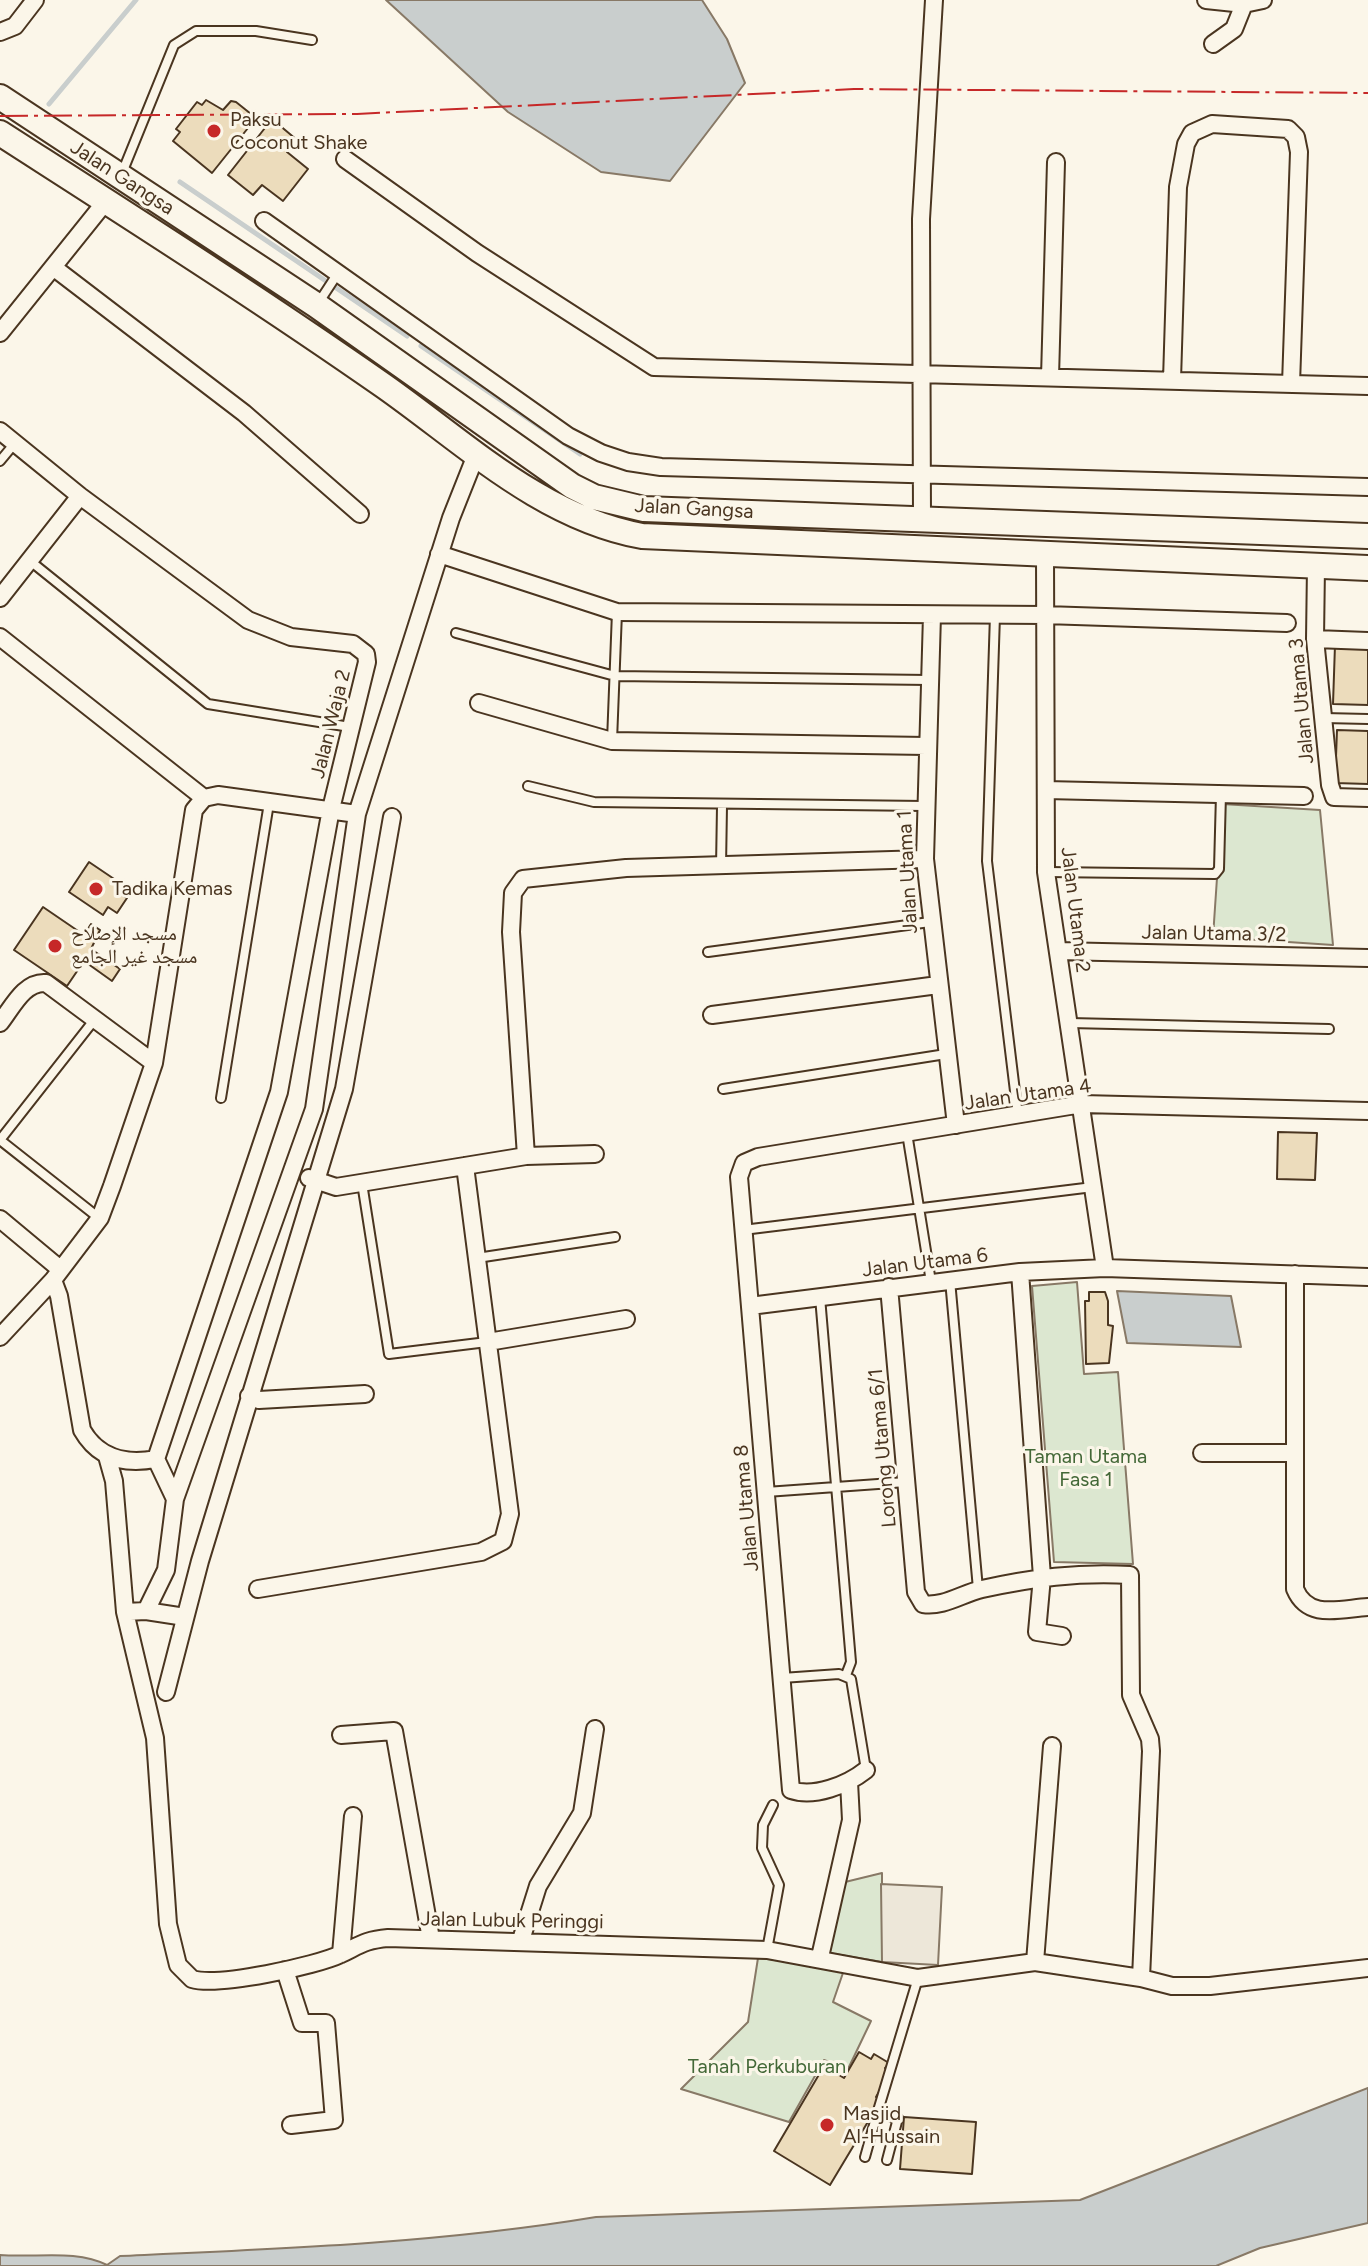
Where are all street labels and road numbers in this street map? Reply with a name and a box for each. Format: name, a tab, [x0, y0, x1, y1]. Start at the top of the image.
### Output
street label: Jalan Gangsa	[66, 136, 178, 220]
street label: Jalan Gangsa	[634, 494, 754, 524]
street label: Jalan Utama 3	[1285, 637, 1319, 765]
street label: Jalan Waja 2	[306, 667, 356, 781]
street label: Jalan Utama 1	[893, 810, 923, 934]
street label: Jalan Utama 2	[1055, 846, 1095, 974]
street label: Jalan Utama 3/2	[1141, 921, 1287, 947]
street label: Jalan Utama 4	[963, 1074, 1093, 1116]
street label: Jalan Utama 6	[861, 1243, 989, 1283]
street label: Lorong Utama 6/1	[864, 1367, 902, 1529]
street label: Jalan Utama 8	[729, 1443, 765, 1573]
street label: Jalan Lubuk Peringgi	[420, 1907, 604, 1935]

